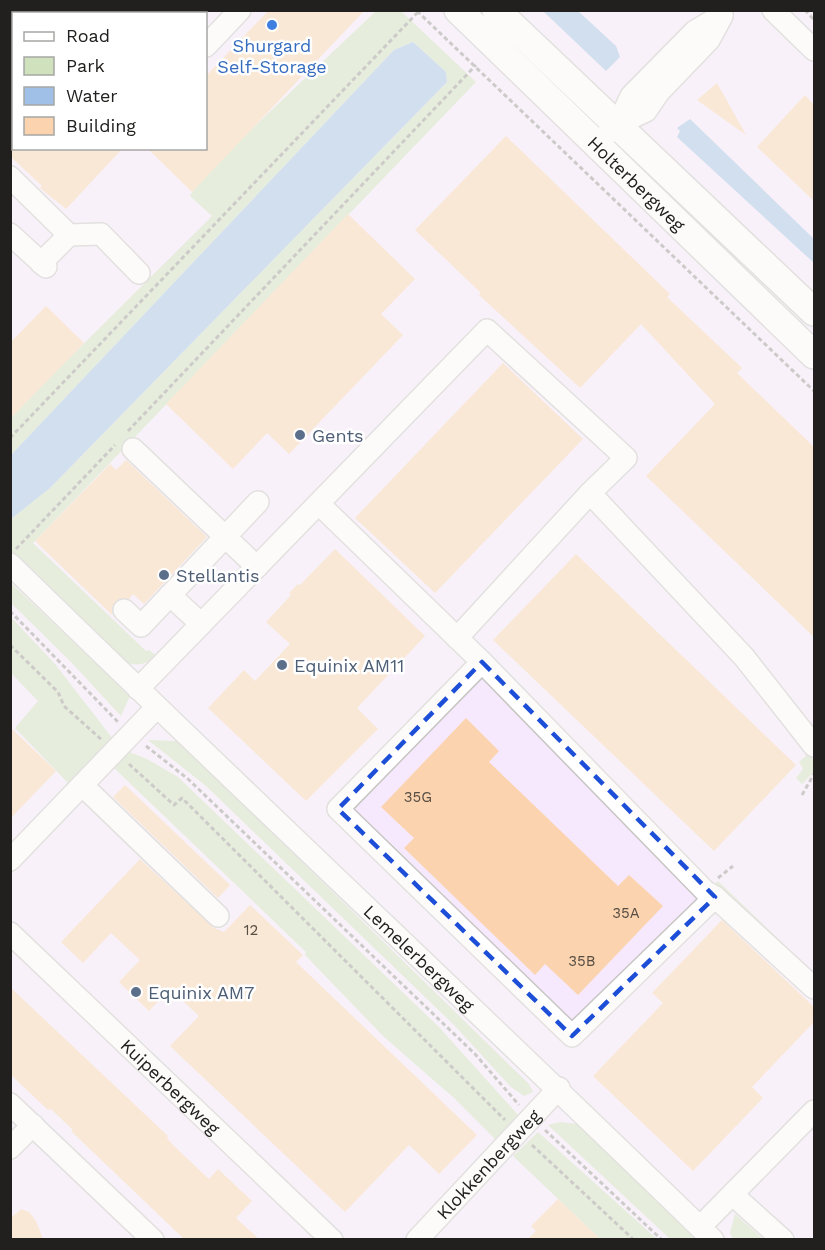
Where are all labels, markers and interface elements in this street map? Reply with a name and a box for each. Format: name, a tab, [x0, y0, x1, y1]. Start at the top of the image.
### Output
legend	[12, 12, 207, 150]
marker: Shurgard Self-Storage	[265, 18, 279, 32]
text: Road	[66, 25, 110, 46]
place label: Shurgard Self-Storage	[217, 35, 327, 77]
text: Park	[66, 55, 105, 76]
text: Water	[66, 85, 118, 106]
text: Building	[66, 115, 136, 136]
street label: Holterbergweg	[584, 132, 690, 235]
place label: Gents	[312, 425, 363, 446]
marker: Gents	[293, 428, 307, 442]
place label: Stellantis	[176, 565, 260, 586]
marker: Stellantis	[157, 568, 171, 582]
place label: Equinix AM11	[294, 655, 404, 676]
marker: Equinix AM11	[275, 658, 289, 672]
house number: 35G	[404, 788, 432, 806]
street label: Lemelerbergweg	[360, 900, 479, 1015]
house number: 35A	[612, 904, 640, 922]
house number: 12	[244, 921, 258, 939]
house number: 35B	[568, 952, 596, 970]
place label: Equinix AM7	[148, 982, 254, 1003]
marker: Equinix AM7	[129, 985, 143, 999]
street label: Kuiperbergweg	[117, 1034, 225, 1139]
street label: Klokkenbergweg	[432, 1104, 545, 1223]

